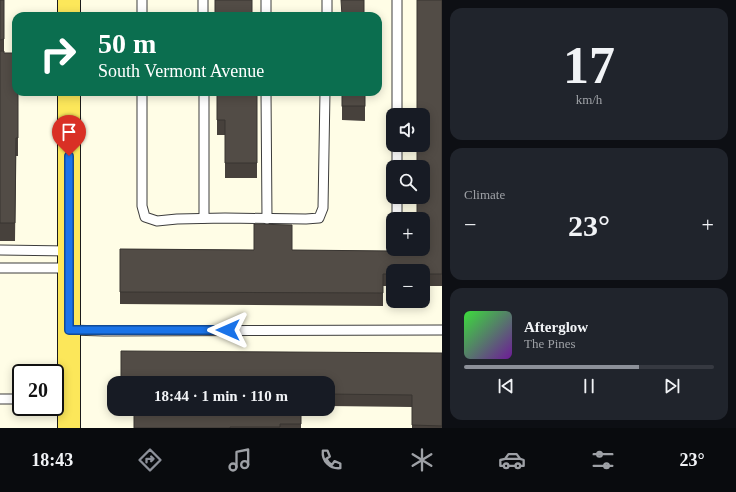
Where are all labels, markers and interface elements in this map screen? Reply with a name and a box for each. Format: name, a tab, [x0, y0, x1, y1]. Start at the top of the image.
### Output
icon: right	[32, 28, 84, 80]
text: 50 m	[98, 28, 156, 59]
text: 17	[563, 37, 615, 94]
text: South Vermont Avenue	[98, 61, 264, 81]
text: km/h	[576, 92, 602, 107]
map controls	[386, 108, 430, 308]
button: sound	[386, 108, 430, 152]
pin	[52, 115, 86, 156]
icon: arrive	[58, 121, 80, 143]
button: search	[386, 160, 430, 204]
text: Climate	[464, 187, 505, 202]
text: 23°	[568, 209, 610, 242]
button: +	[386, 212, 430, 256]
text: −	[464, 212, 476, 237]
text: +	[702, 212, 714, 237]
button: −	[386, 264, 430, 308]
position arrow	[207, 309, 249, 351]
text: Afterglow	[524, 319, 588, 335]
text: The Pines	[524, 336, 576, 351]
speed limit sign: 20	[12, 364, 64, 416]
icon: previous	[495, 375, 517, 397]
icon: pause	[578, 375, 600, 397]
icon: next	[661, 375, 683, 397]
text: 18:44 · 1 min · 110 m	[154, 388, 288, 404]
icon: directions	[136, 446, 164, 474]
icon: music	[226, 446, 254, 474]
icon: phone	[317, 446, 345, 474]
icon: climate	[408, 446, 436, 474]
icon: car	[498, 446, 526, 474]
icon: filters	[589, 446, 617, 474]
text: 18:43	[31, 450, 73, 470]
text: 23°	[679, 450, 705, 470]

